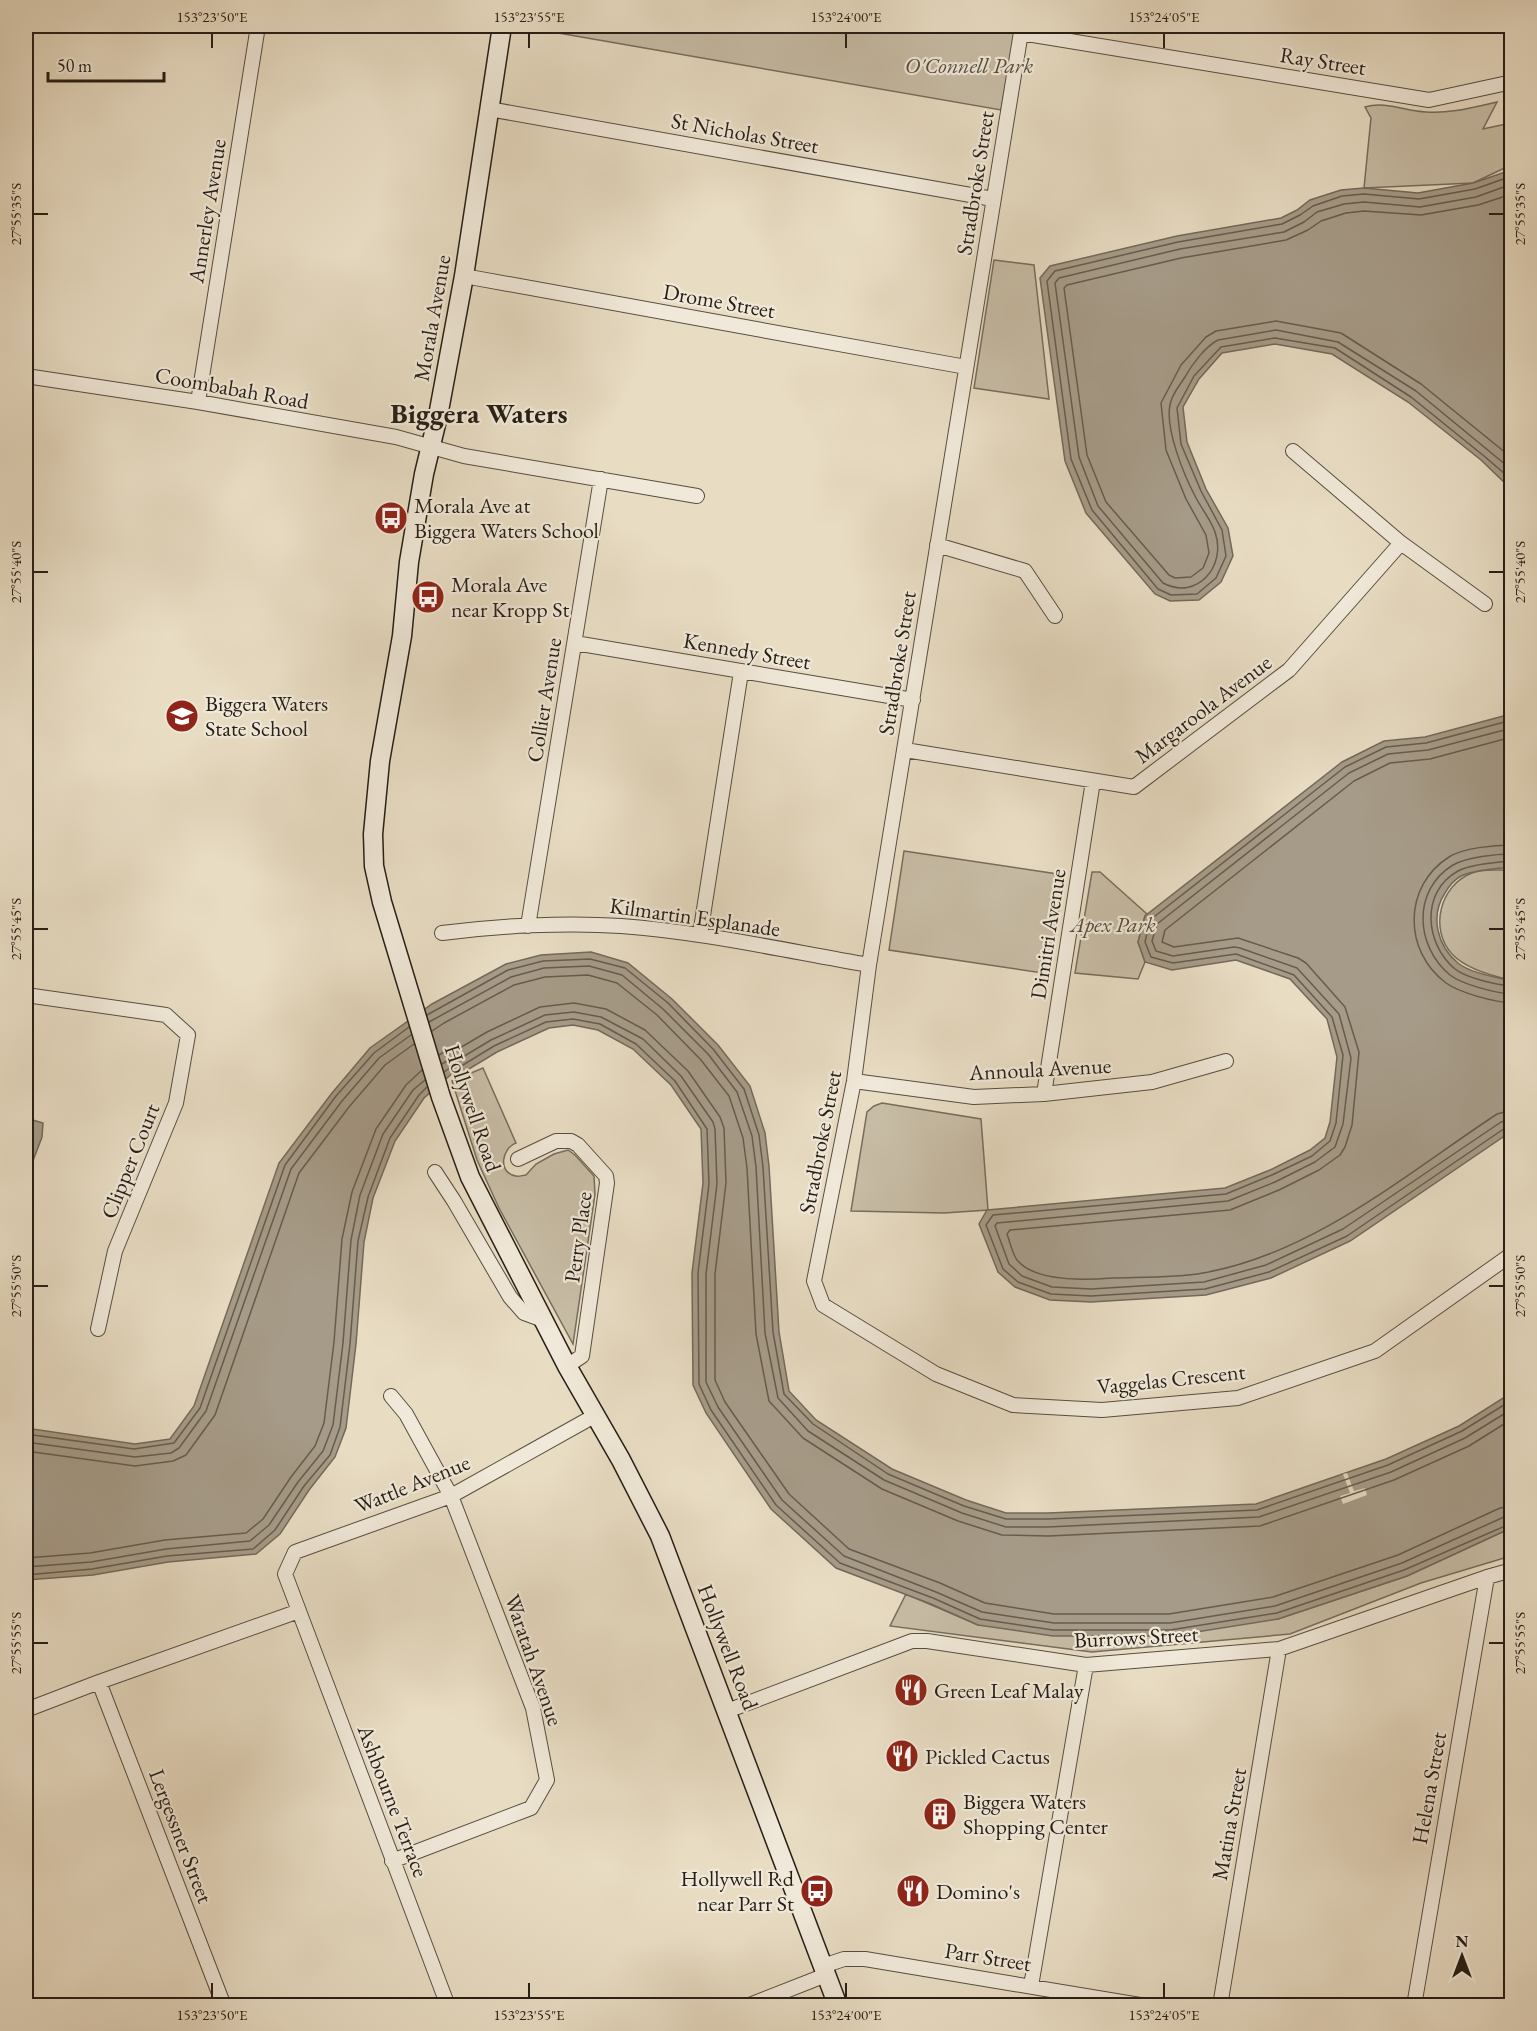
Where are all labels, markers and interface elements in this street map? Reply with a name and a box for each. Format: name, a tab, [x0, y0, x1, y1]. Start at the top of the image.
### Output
text: 153°23'50"E	[176, 7, 248, 26]
text: 153°23'55"E	[493, 7, 565, 26]
text: 153°24'00"E	[810, 7, 882, 26]
text: 153°24'05"E	[1128, 7, 1200, 26]
street label: Ray Street	[1278, 40, 1368, 82]
scale bar	[48, 45, 164, 83]
park label: O'Connell Park	[905, 51, 1033, 80]
text: 50 m	[57, 54, 92, 77]
street label: St Nicholas Street	[669, 106, 821, 160]
street label: Stradbroke Street	[949, 109, 1001, 257]
street label: Annerley Avenue	[181, 137, 233, 286]
text: 27°55'35"S	[6, 183, 25, 245]
text: 27°55'35"S	[1510, 183, 1529, 245]
street label: Morala Avenue	[407, 252, 457, 384]
street label: Drome Street	[661, 277, 777, 325]
street label: Coombabah Road	[153, 360, 312, 416]
district label: Biggera Waters	[390, 395, 568, 431]
place label: Morala Ave at Biggera Waters School	[414, 491, 599, 545]
bus stop icon: Morala Ave at Biggera Waters School	[373, 500, 409, 536]
text: 27°55'40"S	[6, 541, 25, 603]
text: 27°55'40"S	[1510, 541, 1529, 603]
place label: Morala Ave near Kropp St	[451, 570, 569, 624]
bus stop icon: Morala Ave near Kropp St	[410, 579, 446, 615]
street label: Stradbroke Street	[871, 589, 923, 737]
street label: Kennedy Street	[681, 626, 813, 676]
street label: Collier Avenue	[520, 635, 568, 764]
street label: Margaroola Avenue	[1129, 648, 1278, 770]
place label: Biggera Waters State School	[205, 689, 328, 743]
school or university icon: Biggera Waters State School	[164, 698, 200, 734]
street label: Dimitri Avenue	[1023, 866, 1073, 1001]
street label: Kilmartin Esplanade	[608, 891, 783, 943]
text: 27°55'45"S	[6, 898, 25, 960]
text: 27°55'45"S	[1510, 898, 1529, 960]
park label: Apex Park	[1068, 910, 1156, 939]
street label: Hollywell Road	[438, 1041, 509, 1176]
street label: Annoula Avenue	[967, 1051, 1112, 1087]
street label: Stradbroke Street	[792, 1068, 848, 1216]
street label: Clipper Court	[94, 1099, 166, 1223]
street label: Perry Place	[557, 1189, 599, 1284]
text: 27°55'50"S	[6, 1255, 25, 1317]
text: 27°55'50"S	[1510, 1255, 1529, 1317]
street label: Vaggelas Crescent	[1095, 1357, 1247, 1401]
street label: Wattle Avenue	[350, 1448, 474, 1520]
street label: Hollywell Road	[691, 1580, 766, 1715]
street label: Waratah Avenue	[498, 1590, 570, 1730]
text: 27°55'55"S	[6, 1612, 25, 1674]
text: 27°55'55"S	[1510, 1612, 1529, 1674]
street label: Burrows Street	[1073, 1619, 1199, 1655]
restaurant icon: Green Leaf Malay	[893, 1672, 929, 1708]
place label: Green Leaf Malay	[934, 1676, 1084, 1705]
street label: Ashbourne Terrace	[350, 1720, 436, 1882]
street label: Helena Street	[1405, 1730, 1453, 1846]
restaurant icon: Pickled Cactus	[884, 1738, 920, 1774]
place label: Pickled Cactus	[925, 1742, 1050, 1771]
street label: Lergessner Street	[142, 1765, 220, 1907]
street label: Matina Street	[1205, 1765, 1253, 1882]
place label: Biggera Waters Shopping Center	[963, 1787, 1109, 1841]
building icon: Biggera Waters Shopping Center	[922, 1796, 958, 1832]
place label: Hollywell Rd near Parr St	[681, 1864, 795, 1918]
bus stop icon: Hollywell Rd near Parr St	[799, 1873, 835, 1909]
restaurant icon: Domino's	[895, 1873, 931, 1909]
place label: Domino's	[936, 1877, 1020, 1906]
north arrow	[1432, 1926, 1492, 1986]
text: N	[1456, 1931, 1469, 1952]
street label: Parr Street	[943, 1936, 1033, 1978]
text: 153°23'50"E	[176, 2005, 248, 2024]
text: 153°23'55"E	[493, 2005, 565, 2024]
text: 153°24'00"E	[810, 2005, 882, 2024]
text: 153°24'05"E	[1128, 2005, 1200, 2024]

